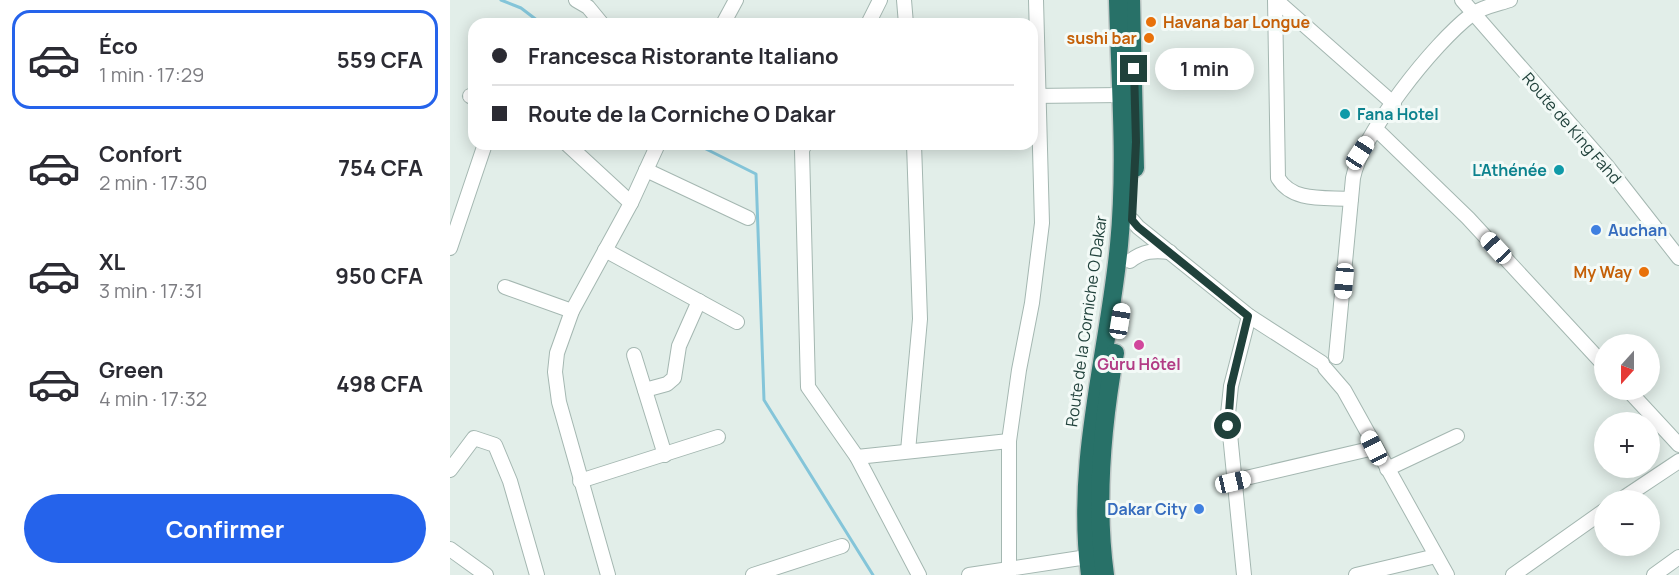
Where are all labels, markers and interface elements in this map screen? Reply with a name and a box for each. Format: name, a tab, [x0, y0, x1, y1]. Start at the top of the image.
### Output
place label: Havana bar Longue	[1163, 11, 1310, 33]
marker: Havana bar Longue	[1144, 15, 1158, 29]
place label: sushi bar	[1067, 27, 1137, 49]
text: Éco	[99, 31, 138, 61]
marker: sushi bar	[1142, 31, 1156, 45]
icon: car	[27, 33, 81, 87]
text: Francesca Ristorante Italiano	[528, 41, 838, 71]
text: 559 CFA	[337, 45, 423, 75]
callout: 1 min	[1155, 48, 1254, 90]
route end	[1120, 55, 1147, 82]
text: 1 min	[1180, 55, 1229, 82]
text: 1 min · 17:29	[99, 61, 204, 88]
street label: Route de King Fahd	[1518, 68, 1626, 188]
text: Route de la Corniche O Dakar	[528, 99, 836, 129]
place label: Fana Hotel	[1357, 103, 1439, 125]
marker: Fana Hotel	[1338, 107, 1352, 121]
car	[1343, 133, 1377, 173]
text: Confort	[99, 139, 182, 169]
icon: car	[27, 141, 81, 195]
text: 754 CFA	[338, 153, 423, 183]
place label: L'Athénée	[1472, 159, 1547, 181]
marker: L'Athénée	[1552, 163, 1566, 177]
text: 2 min · 17:30	[99, 169, 208, 196]
street label: Route de la Corniche O Dakar	[1060, 214, 1112, 428]
place label: Auchan	[1608, 219, 1667, 241]
marker: Auchan	[1589, 223, 1603, 237]
car	[1477, 229, 1515, 267]
text: XL	[99, 247, 125, 277]
icon: car	[27, 249, 81, 303]
text: 950 CFA	[335, 261, 423, 291]
place label: My Way	[1574, 261, 1632, 283]
car	[1333, 262, 1355, 300]
marker: My Way	[1637, 265, 1651, 279]
text: 3 min · 17:31	[99, 277, 203, 304]
car	[1108, 302, 1132, 340]
north arrow	[1594, 334, 1660, 400]
map controls	[1594, 334, 1660, 556]
marker: Gùru Hôtel	[1132, 338, 1146, 352]
place label: Gùru Hôtel	[1097, 353, 1181, 375]
text: Green	[99, 355, 164, 385]
icon: car	[27, 357, 81, 411]
text: 498 CFA	[336, 369, 423, 399]
text: 4 min · 17:32	[99, 385, 207, 412]
route start	[1214, 412, 1241, 439]
button: +	[1594, 412, 1660, 478]
car	[1358, 428, 1390, 468]
car	[1213, 469, 1253, 495]
button: −	[1594, 490, 1660, 556]
button: Confirmer	[24, 494, 426, 563]
place label: Dakar City	[1107, 498, 1187, 520]
marker: Dakar City	[1192, 502, 1206, 516]

